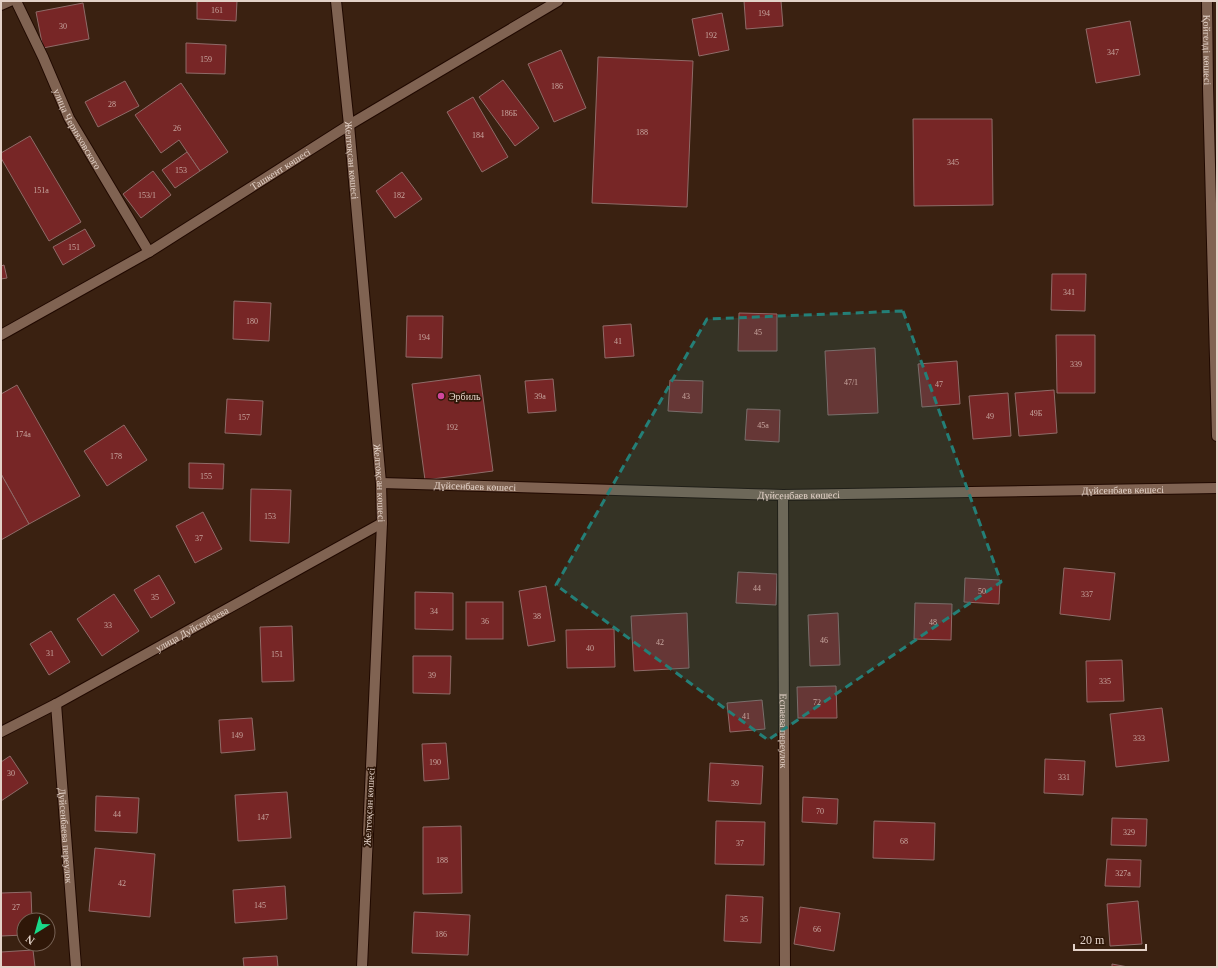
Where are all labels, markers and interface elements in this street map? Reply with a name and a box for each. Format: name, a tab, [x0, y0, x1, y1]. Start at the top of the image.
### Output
house number: 161	[211, 6, 223, 15]
house number: 194	[758, 9, 770, 18]
street label: Қойгелді көшесі	[1202, 15, 1213, 85]
house number: 30	[59, 22, 67, 31]
house number: 192	[705, 31, 717, 40]
house number: 347	[1107, 48, 1119, 57]
house number: 159	[200, 55, 212, 64]
house number: 186	[551, 82, 563, 91]
street label: улица Черняховского	[52, 87, 104, 171]
house number: 28	[108, 100, 116, 109]
house number: 186Б	[501, 109, 518, 118]
street label: Желтоқсан көшесі	[343, 121, 361, 200]
house number: 26	[173, 124, 181, 133]
house number: 188	[636, 128, 648, 137]
house number: 184	[472, 131, 484, 140]
street label: Ташкент көшесі	[248, 146, 312, 192]
house number: 345	[947, 158, 959, 167]
house number: 153	[175, 166, 187, 175]
house number: 151а	[33, 186, 49, 195]
house number: 153/1	[138, 191, 156, 200]
house number: 182	[393, 191, 405, 200]
house number: 151	[68, 243, 80, 252]
house number: 341	[1063, 288, 1075, 297]
house number: 180	[246, 317, 258, 326]
house number: 45	[754, 328, 762, 337]
house number: 194	[418, 333, 430, 342]
house number: 41	[614, 337, 622, 346]
house number: 339	[1070, 360, 1082, 369]
house number: 47/1	[844, 378, 858, 387]
house number: 47	[935, 380, 943, 389]
marker: Эрбиль	[436, 391, 446, 401]
place label: Эрбиль	[449, 391, 481, 402]
house number: 39а	[534, 392, 546, 401]
house number: 43	[682, 392, 690, 401]
house number: 49Б	[1030, 409, 1043, 418]
house number: 49	[986, 412, 994, 421]
house number: 157	[238, 413, 250, 422]
house number: 45а	[757, 421, 769, 430]
house number: 192	[446, 423, 458, 432]
house number: 174а	[15, 430, 31, 439]
street label: Желтоқсан көшесі	[372, 443, 387, 522]
house number: 178	[110, 452, 122, 461]
house number: 155	[200, 472, 212, 481]
street label: Дүйсенбаев көшесі	[434, 479, 516, 493]
street label: Дүйсенбаев көшесі	[1082, 483, 1164, 496]
street label: Дүйсенбаев көшесі	[758, 489, 840, 501]
house number: 153	[264, 512, 276, 521]
house number: 37	[195, 534, 203, 543]
house number: 44	[753, 584, 761, 593]
house number: 50	[978, 587, 986, 596]
house number: 337	[1081, 590, 1093, 599]
house number: 35	[151, 593, 159, 602]
street label: улица Дуйсенбаева	[153, 604, 231, 653]
house number: 34	[430, 607, 438, 616]
house number: 38	[533, 612, 541, 621]
house number: 36	[481, 617, 489, 626]
house number: 48	[929, 618, 937, 627]
house number: 33	[104, 621, 112, 630]
house number: 46	[820, 636, 828, 645]
house number: 42	[656, 638, 664, 647]
house number: 40	[586, 644, 594, 653]
house number: 31	[46, 649, 54, 658]
house number: 151	[271, 650, 283, 659]
house number: 39	[428, 671, 436, 680]
house number: 335	[1099, 677, 1111, 686]
street label: Еспаева переулок	[778, 694, 790, 769]
house number: 72	[813, 698, 821, 707]
house number: 41	[742, 712, 750, 721]
house number: 149	[231, 731, 243, 740]
house number: 333	[1133, 734, 1145, 743]
house number: 190	[429, 758, 441, 767]
street label: Желтоқсан көшесі	[361, 767, 377, 846]
house number: 30	[7, 769, 15, 778]
house number: 331	[1058, 773, 1070, 782]
house number: 39	[731, 779, 739, 788]
street label: Дуйсенбаева переулок	[57, 788, 75, 884]
house number: 70	[816, 807, 824, 816]
house number: 44	[113, 810, 121, 819]
house number: 147	[257, 813, 269, 822]
house number: 329	[1123, 828, 1135, 837]
house number: 68	[900, 837, 908, 846]
house number: 37	[736, 839, 744, 848]
house number: 188	[436, 856, 448, 865]
house number: 327а	[1115, 869, 1131, 878]
house number: 42	[118, 879, 126, 888]
house number: 145	[254, 901, 266, 910]
house number: 27	[12, 903, 20, 912]
north arrow	[16, 912, 56, 952]
house number: 35	[740, 915, 748, 924]
house number: 66	[813, 925, 821, 934]
scale bar	[1074, 926, 1146, 952]
house number: 186	[435, 930, 447, 939]
text: N	[23, 933, 37, 947]
text: 20 m	[1080, 933, 1105, 947]

